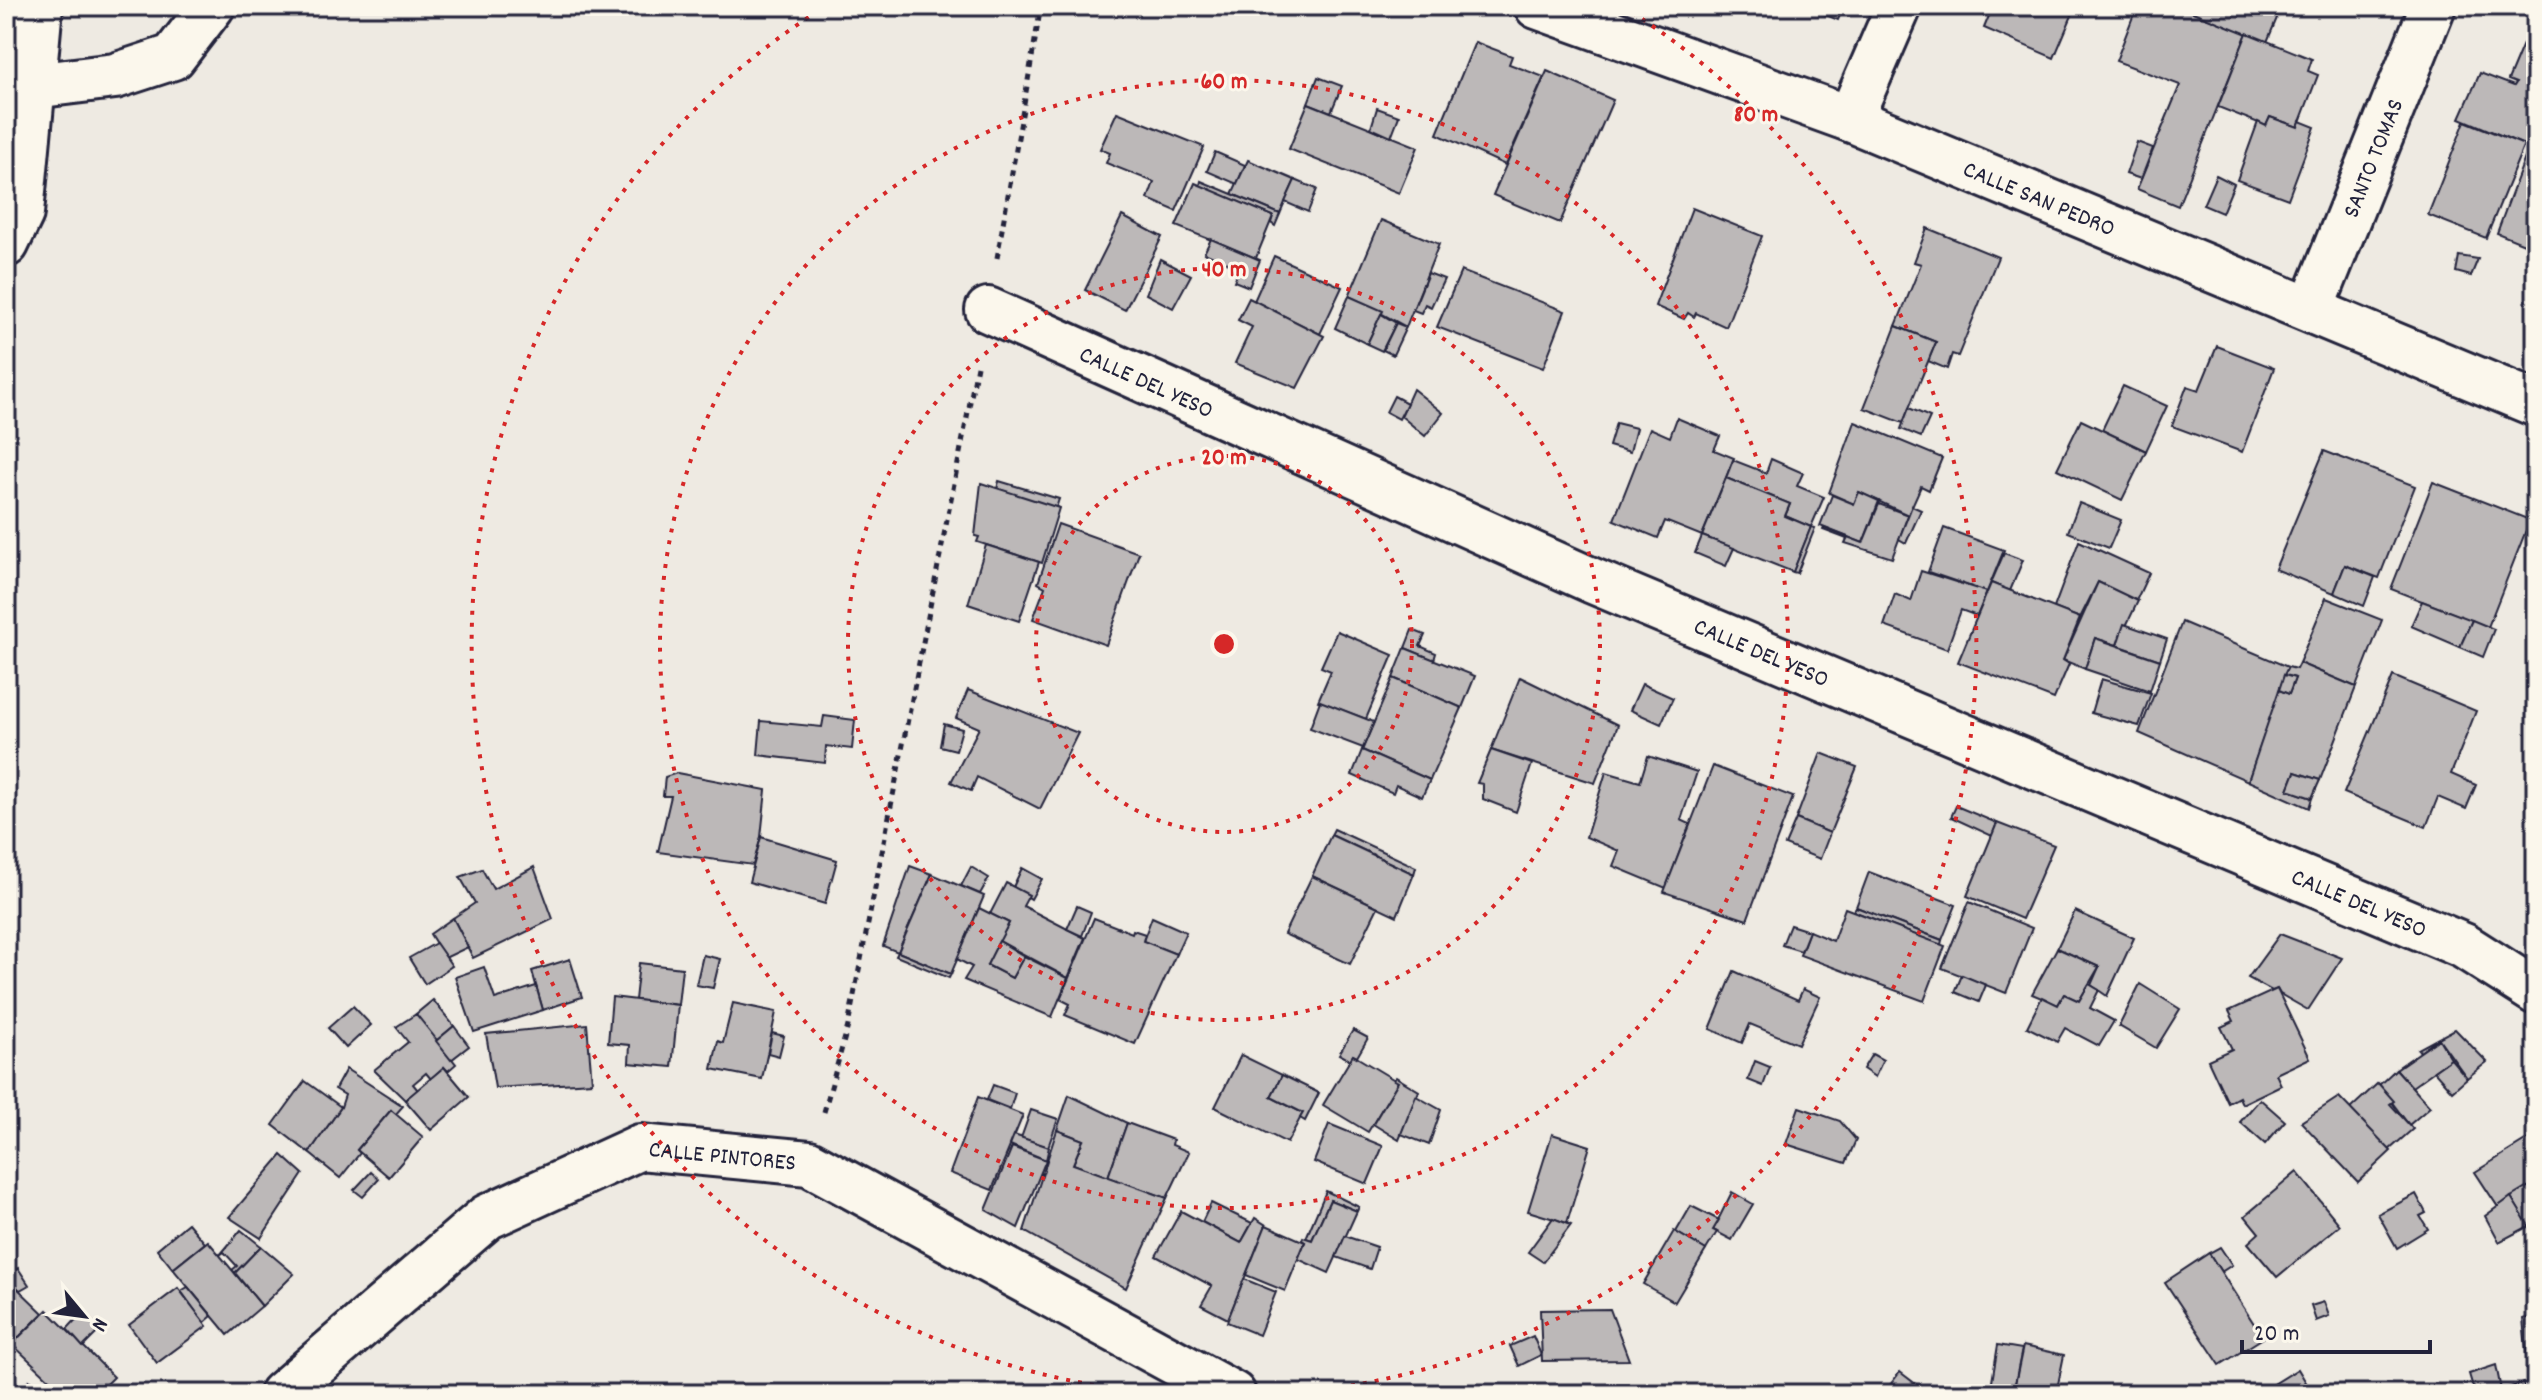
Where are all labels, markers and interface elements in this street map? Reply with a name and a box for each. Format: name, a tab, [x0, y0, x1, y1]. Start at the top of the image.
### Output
text: 60 m	[1201, 66, 1247, 100]
street label: SANTO TOMAS	[2336, 94, 2414, 224]
text: 80 m	[1734, 99, 1778, 133]
street label: CALLE SAN PEDRO	[1957, 154, 2120, 247]
text: 40 m	[1201, 254, 1247, 288]
street label: CALLE DEL YESO	[1073, 339, 1218, 429]
text: 20 m	[1201, 442, 1247, 476]
street label: CALLE DEL YESO	[1688, 611, 1834, 698]
centre of rings	[1210, 630, 1238, 658]
street label: CALLE DEL YESO	[2285, 862, 2431, 948]
street label: CALLE PINTORES	[647, 1134, 797, 1182]
north arrow	[44, 1276, 124, 1356]
scale bar	[2242, 1304, 2430, 1354]
text: N	[82, 1312, 115, 1336]
text: 20 m	[2254, 1318, 2300, 1352]

